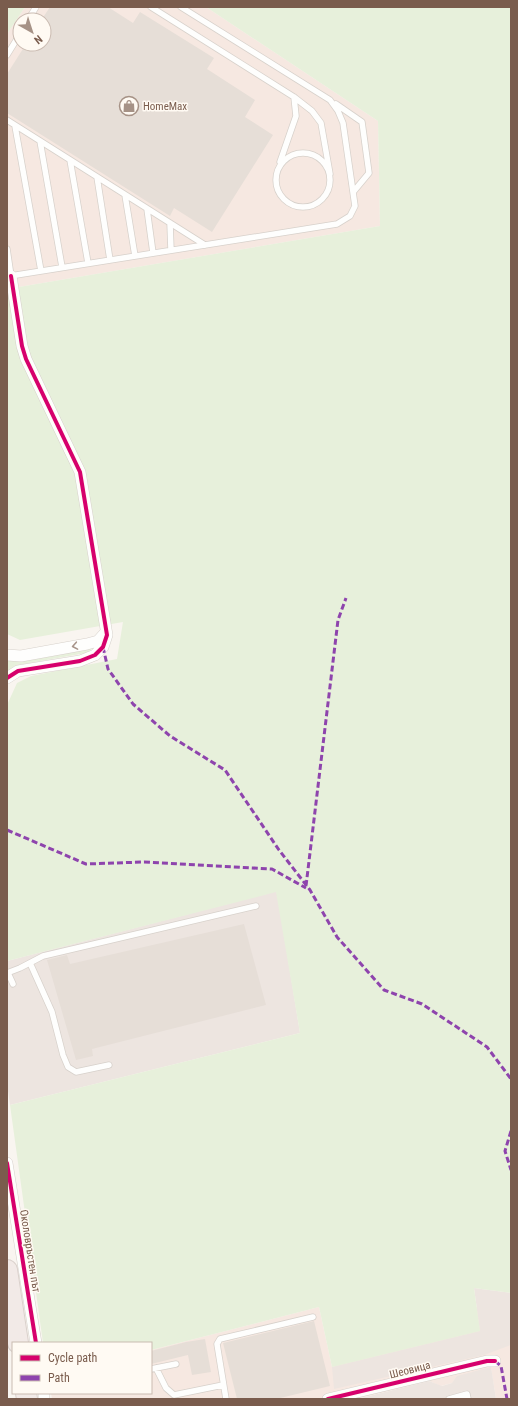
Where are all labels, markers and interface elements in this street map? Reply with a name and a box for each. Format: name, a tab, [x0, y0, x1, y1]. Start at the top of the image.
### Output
north arrow	[12, 12, 52, 52]
text: N	[31, 32, 45, 47]
shop icon: HomeMax	[118, 95, 140, 117]
place label: HomeMax	[143, 100, 187, 113]
one-way arrow	[72, 642, 78, 650]
street label: Околовръстен път	[17, 1209, 43, 1294]
legend	[12, 1342, 152, 1394]
text: Cycle path	[48, 1351, 98, 1365]
street label: Шеовица	[388, 1359, 432, 1381]
text: Path	[48, 1371, 70, 1385]

